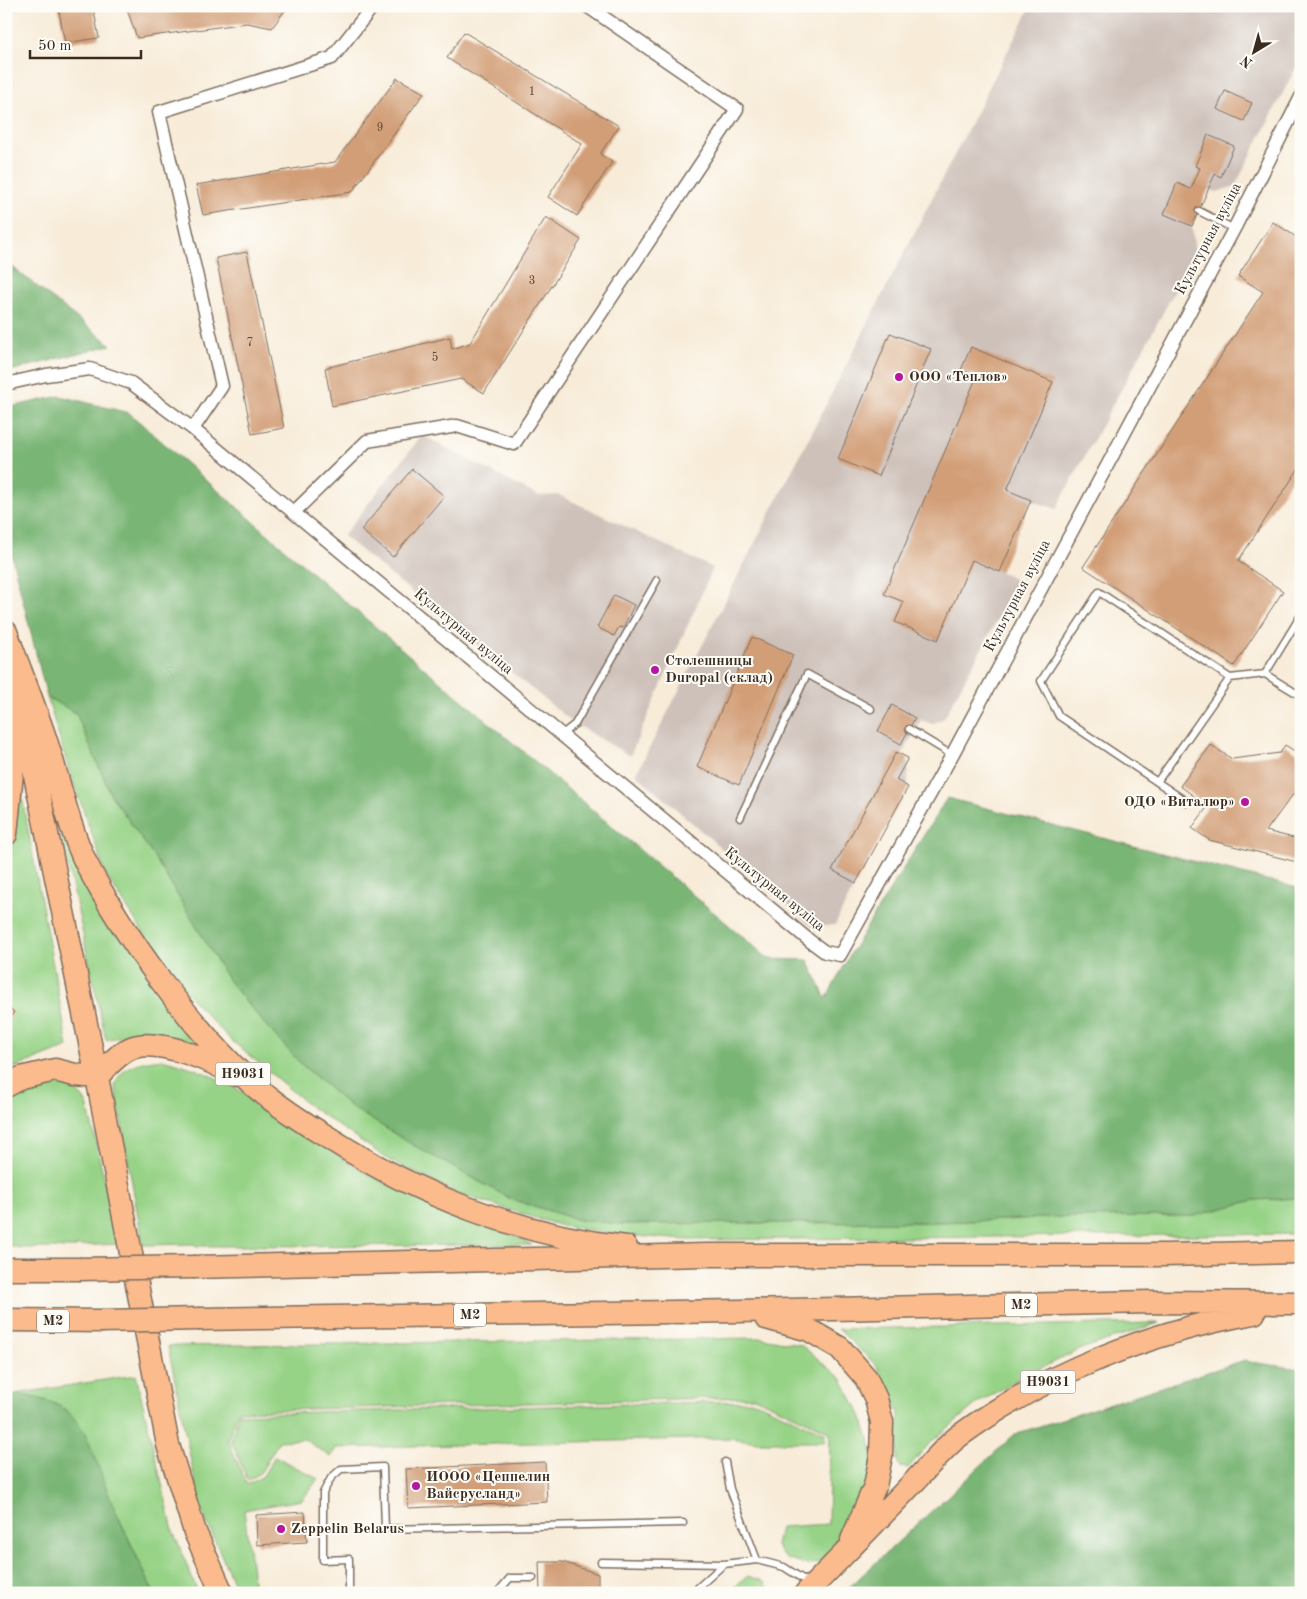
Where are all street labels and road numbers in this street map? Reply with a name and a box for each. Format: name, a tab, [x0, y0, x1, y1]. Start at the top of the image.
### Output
street label: Культурная вуліца	[1173, 180, 1245, 298]
street label: Культурная вуліца	[982, 537, 1054, 655]
street label: Культурная вуліца	[410, 586, 516, 678]
street label: Культурная вуліца	[721, 845, 828, 935]
road number: Н9031	[216, 1062, 270, 1086]
road number: М2	[1005, 1294, 1037, 1316]
road number: М2	[454, 1304, 486, 1326]
road number: М2	[37, 1310, 69, 1332]
road number: Н9031	[1020, 1370, 1076, 1394]

